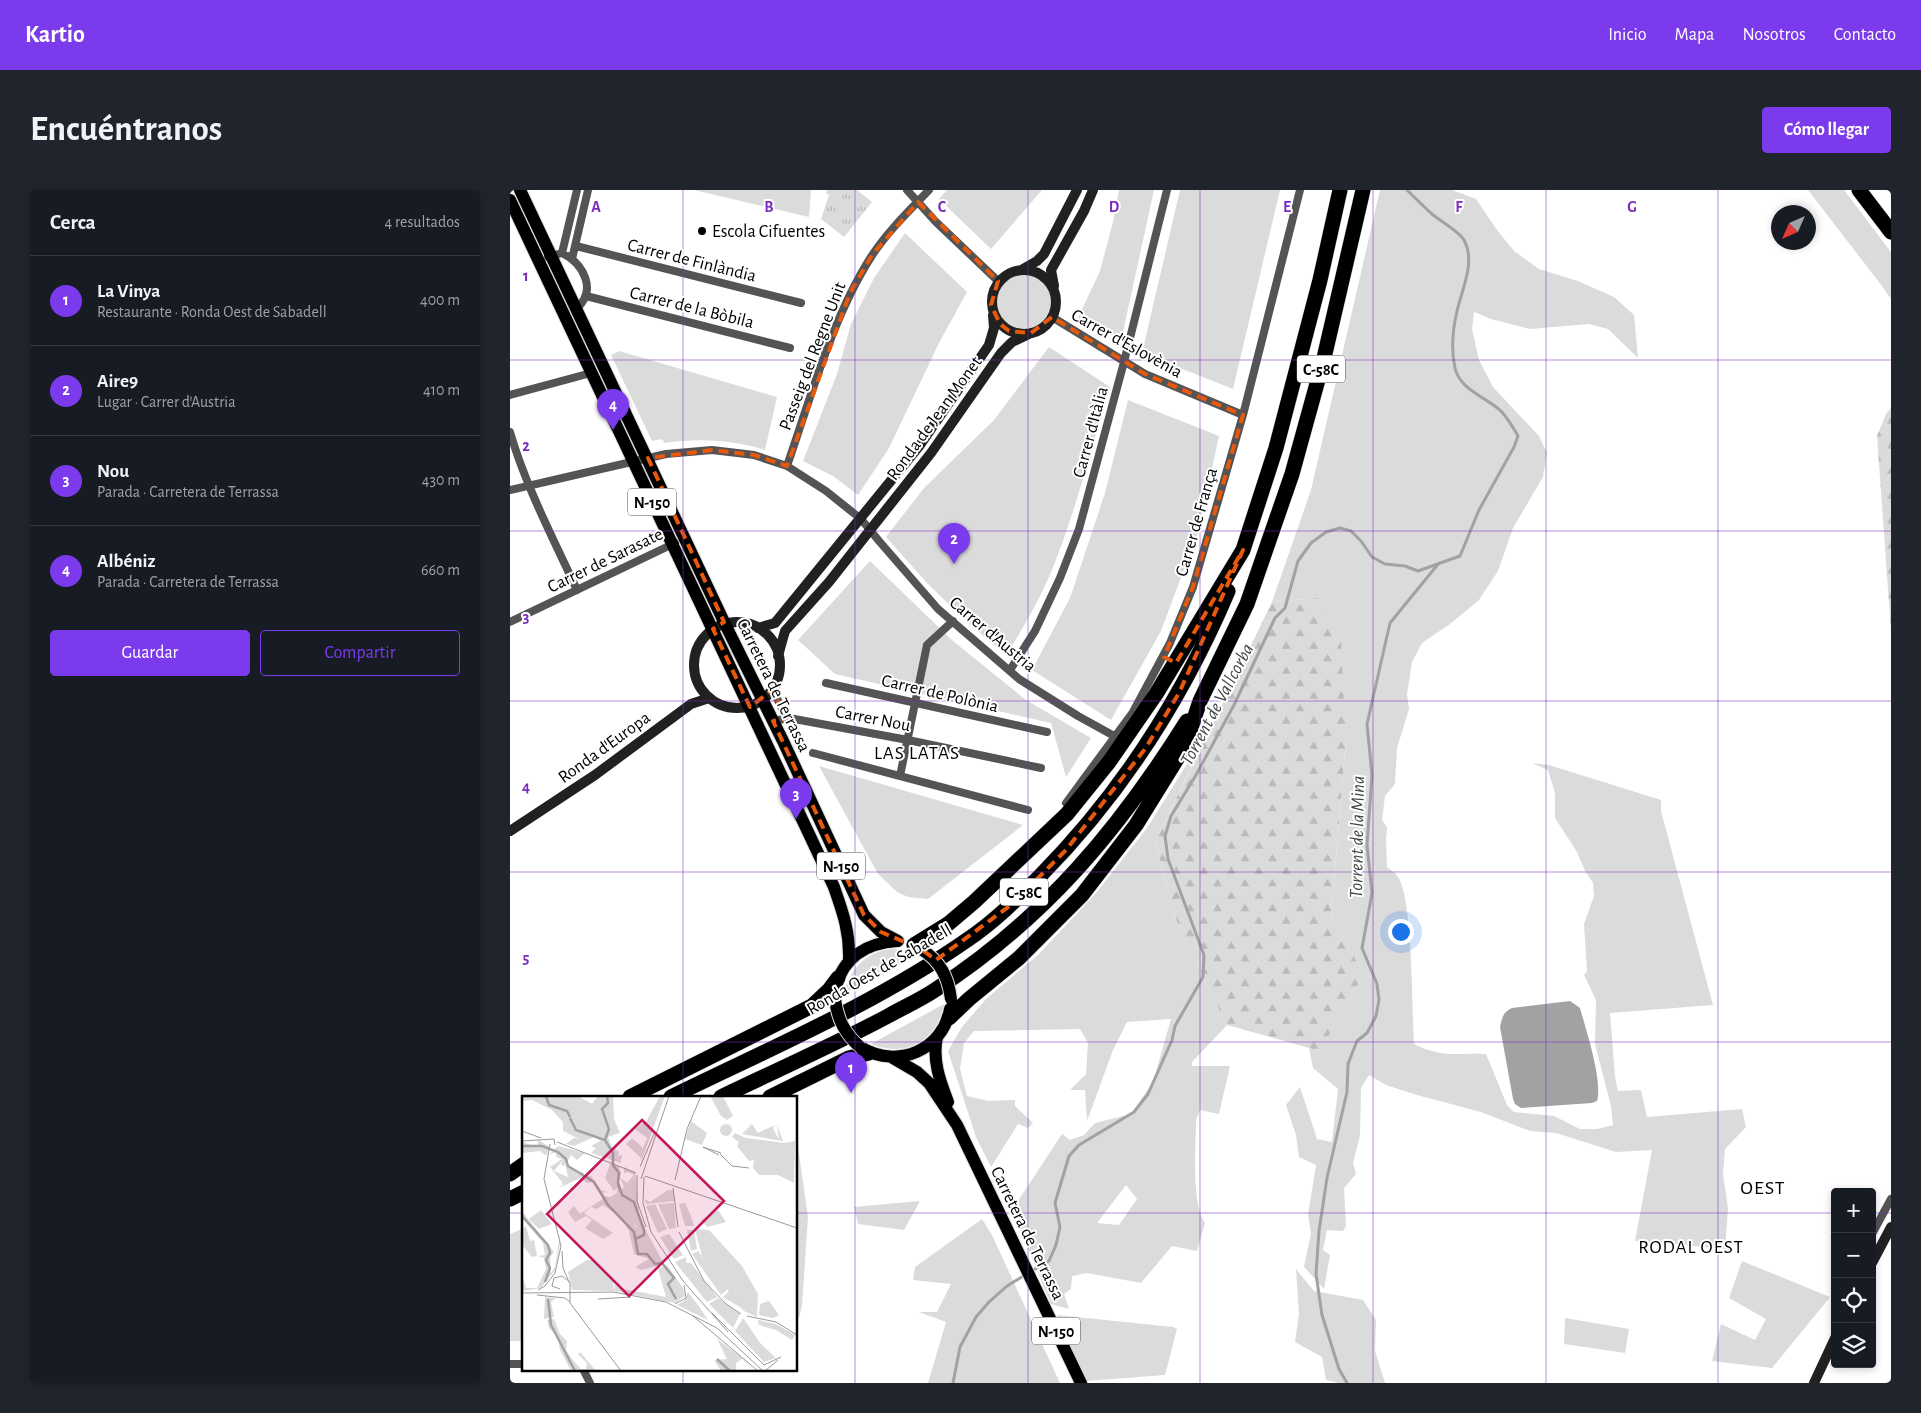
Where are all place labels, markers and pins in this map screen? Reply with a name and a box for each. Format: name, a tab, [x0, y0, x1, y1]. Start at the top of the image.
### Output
place label: Escola Cifuentes	[712, 223, 825, 241]
marker: Escola Cifuentes	[696, 225, 708, 237]
pin: 4	[597, 389, 629, 430]
pin: 2	[938, 523, 970, 564]
pin: 3	[780, 778, 812, 819]
pin: 1	[835, 1052, 867, 1093]

